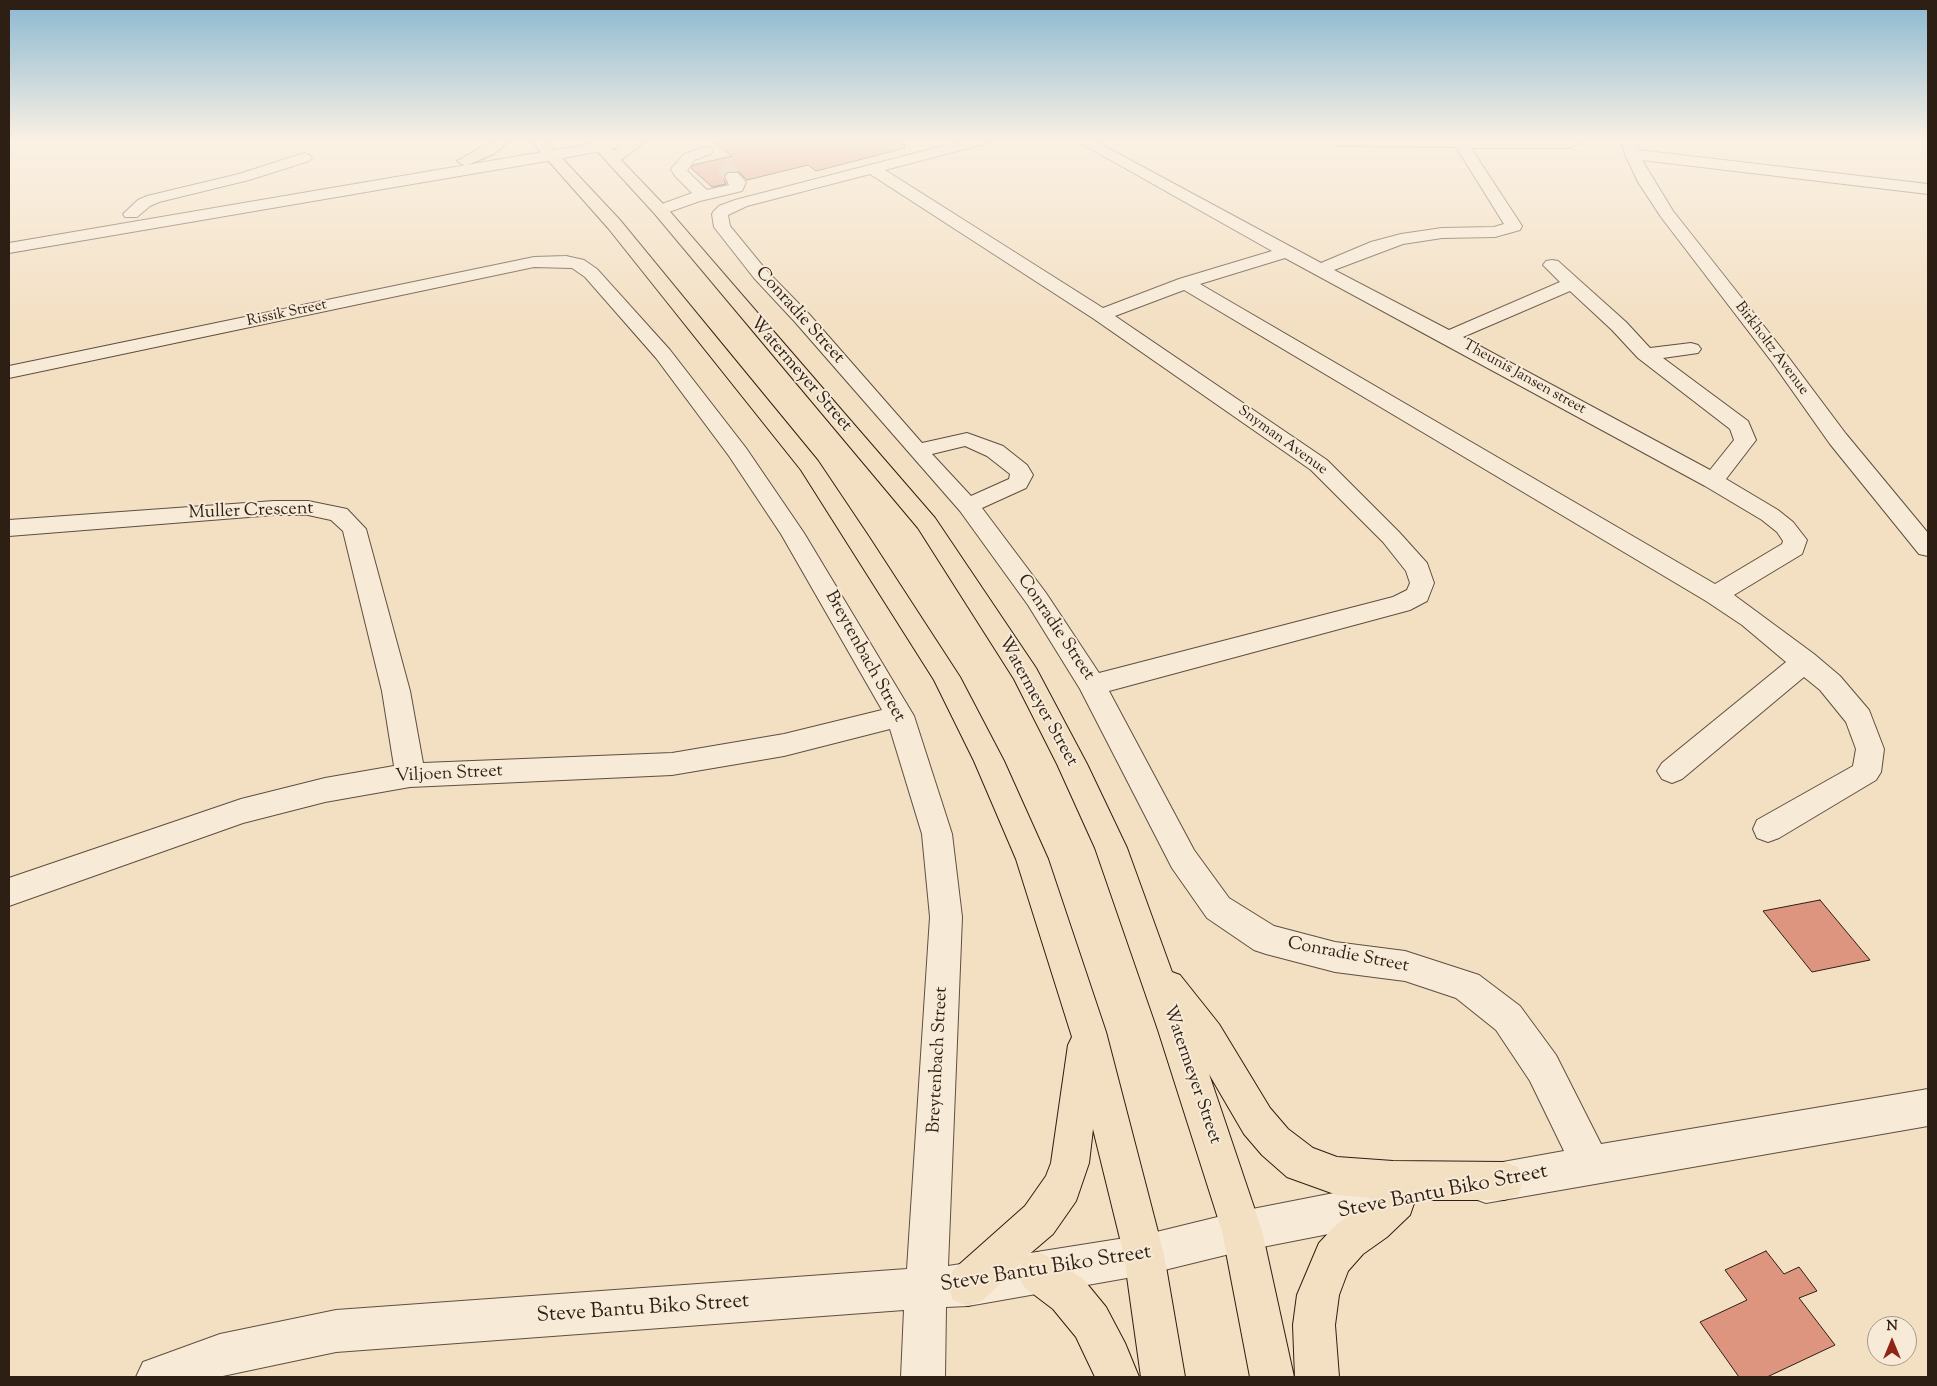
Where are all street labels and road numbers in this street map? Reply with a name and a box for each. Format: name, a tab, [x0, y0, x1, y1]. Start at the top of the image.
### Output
street label: Conradie Street	[750, 263, 848, 369]
street label: Rissik Street	[245, 297, 329, 331]
street label: Birkholtz Avenue	[1730, 299, 1812, 399]
street label: Watermeyer Street	[744, 313, 856, 437]
street label: Theunis Jansen street	[1459, 337, 1589, 419]
street label: Snyman Avenue	[1234, 402, 1330, 480]
street label: Muller Crescent	[188, 499, 314, 525]
street label: Conradie Street	[1012, 571, 1098, 685]
street label: Breytenbach Street	[819, 587, 909, 727]
street label: Watermeyer Street	[992, 633, 1082, 771]
street label: Viljoen Street	[395, 761, 503, 789]
street label: Conradie Street	[1286, 934, 1410, 978]
street label: Breytenbach Street	[924, 986, 954, 1134]
street label: Watermeyer Street	[1157, 1003, 1225, 1147]
street label: Steve Bantu Biko Street	[1336, 1160, 1550, 1226]
street label: Steve Bantu Biko Street	[939, 1241, 1153, 1299]
street label: Steve Bantu Biko Street	[536, 1290, 750, 1330]

